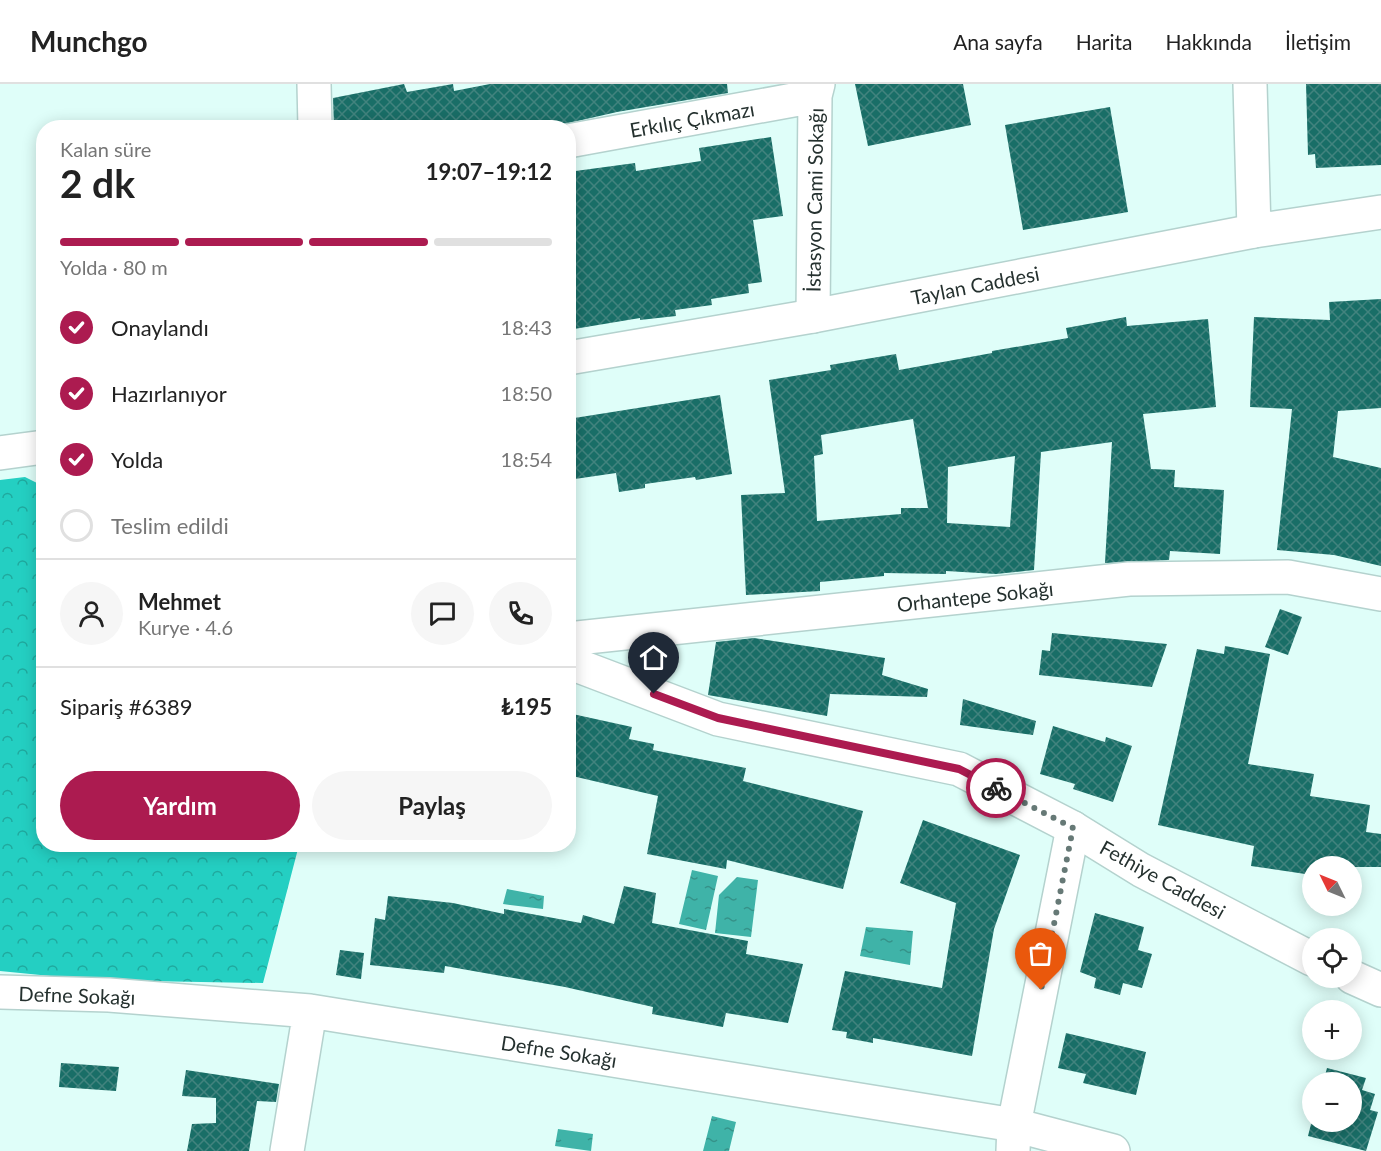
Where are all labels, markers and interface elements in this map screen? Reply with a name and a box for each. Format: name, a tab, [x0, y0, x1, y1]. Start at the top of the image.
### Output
text: Munchgo	[30, 24, 148, 58]
text: Ana sayfa	[953, 29, 1043, 54]
text: Harita	[1076, 29, 1132, 54]
text: Hakkında	[1165, 29, 1252, 54]
text: İletişim	[1285, 29, 1351, 54]
street label: Erkılıç Çıkmazı	[628, 96, 756, 142]
street label: İstasyon Cami Sokağı	[800, 108, 828, 292]
text: Kalan süre	[60, 137, 151, 161]
text: 19:07–19:12	[426, 158, 552, 185]
text: 2 dk	[60, 160, 135, 206]
text: Yolda · 80 m	[60, 255, 168, 279]
street label: Taylan Caddesi	[909, 261, 1041, 309]
icon: check	[60, 311, 93, 344]
text: Onaylandı	[111, 314, 209, 341]
text: 18:43	[501, 315, 552, 339]
icon: check	[60, 377, 93, 410]
text: Hazırlanıyor	[111, 380, 227, 407]
text: 18:50	[501, 381, 552, 405]
icon: check	[60, 443, 93, 476]
text: Yolda	[111, 446, 163, 473]
text: 18:54	[501, 447, 552, 471]
text: Teslim edildi	[111, 512, 229, 539]
street label: Orhantepe Sokağı	[896, 576, 1054, 616]
button: person	[60, 582, 123, 645]
button: chat	[411, 582, 474, 645]
button: phone	[489, 582, 552, 645]
text: Mehmet	[138, 588, 221, 615]
text: Kurye · 4.6	[138, 615, 233, 639]
pin	[628, 632, 679, 694]
icon: home	[637, 641, 670, 674]
text: Sipariş #6389	[60, 693, 193, 720]
text: ₺195	[501, 693, 552, 720]
courier	[966, 758, 1026, 818]
button: Yardım	[60, 771, 300, 840]
button: Paylaş	[312, 771, 552, 840]
icon: bike	[980, 772, 1013, 805]
street label: Fethiye Caddesi	[1096, 835, 1230, 923]
north arrow	[1302, 856, 1362, 916]
map controls	[1302, 856, 1362, 1132]
pin	[1015, 928, 1066, 990]
button: locate	[1302, 928, 1362, 988]
icon: bag	[1024, 937, 1057, 970]
street label: Defne Sokağı	[18, 981, 136, 1009]
button: +	[1302, 1000, 1362, 1060]
street label: Defne Sokağı	[499, 1030, 619, 1072]
button: −	[1302, 1072, 1362, 1132]

